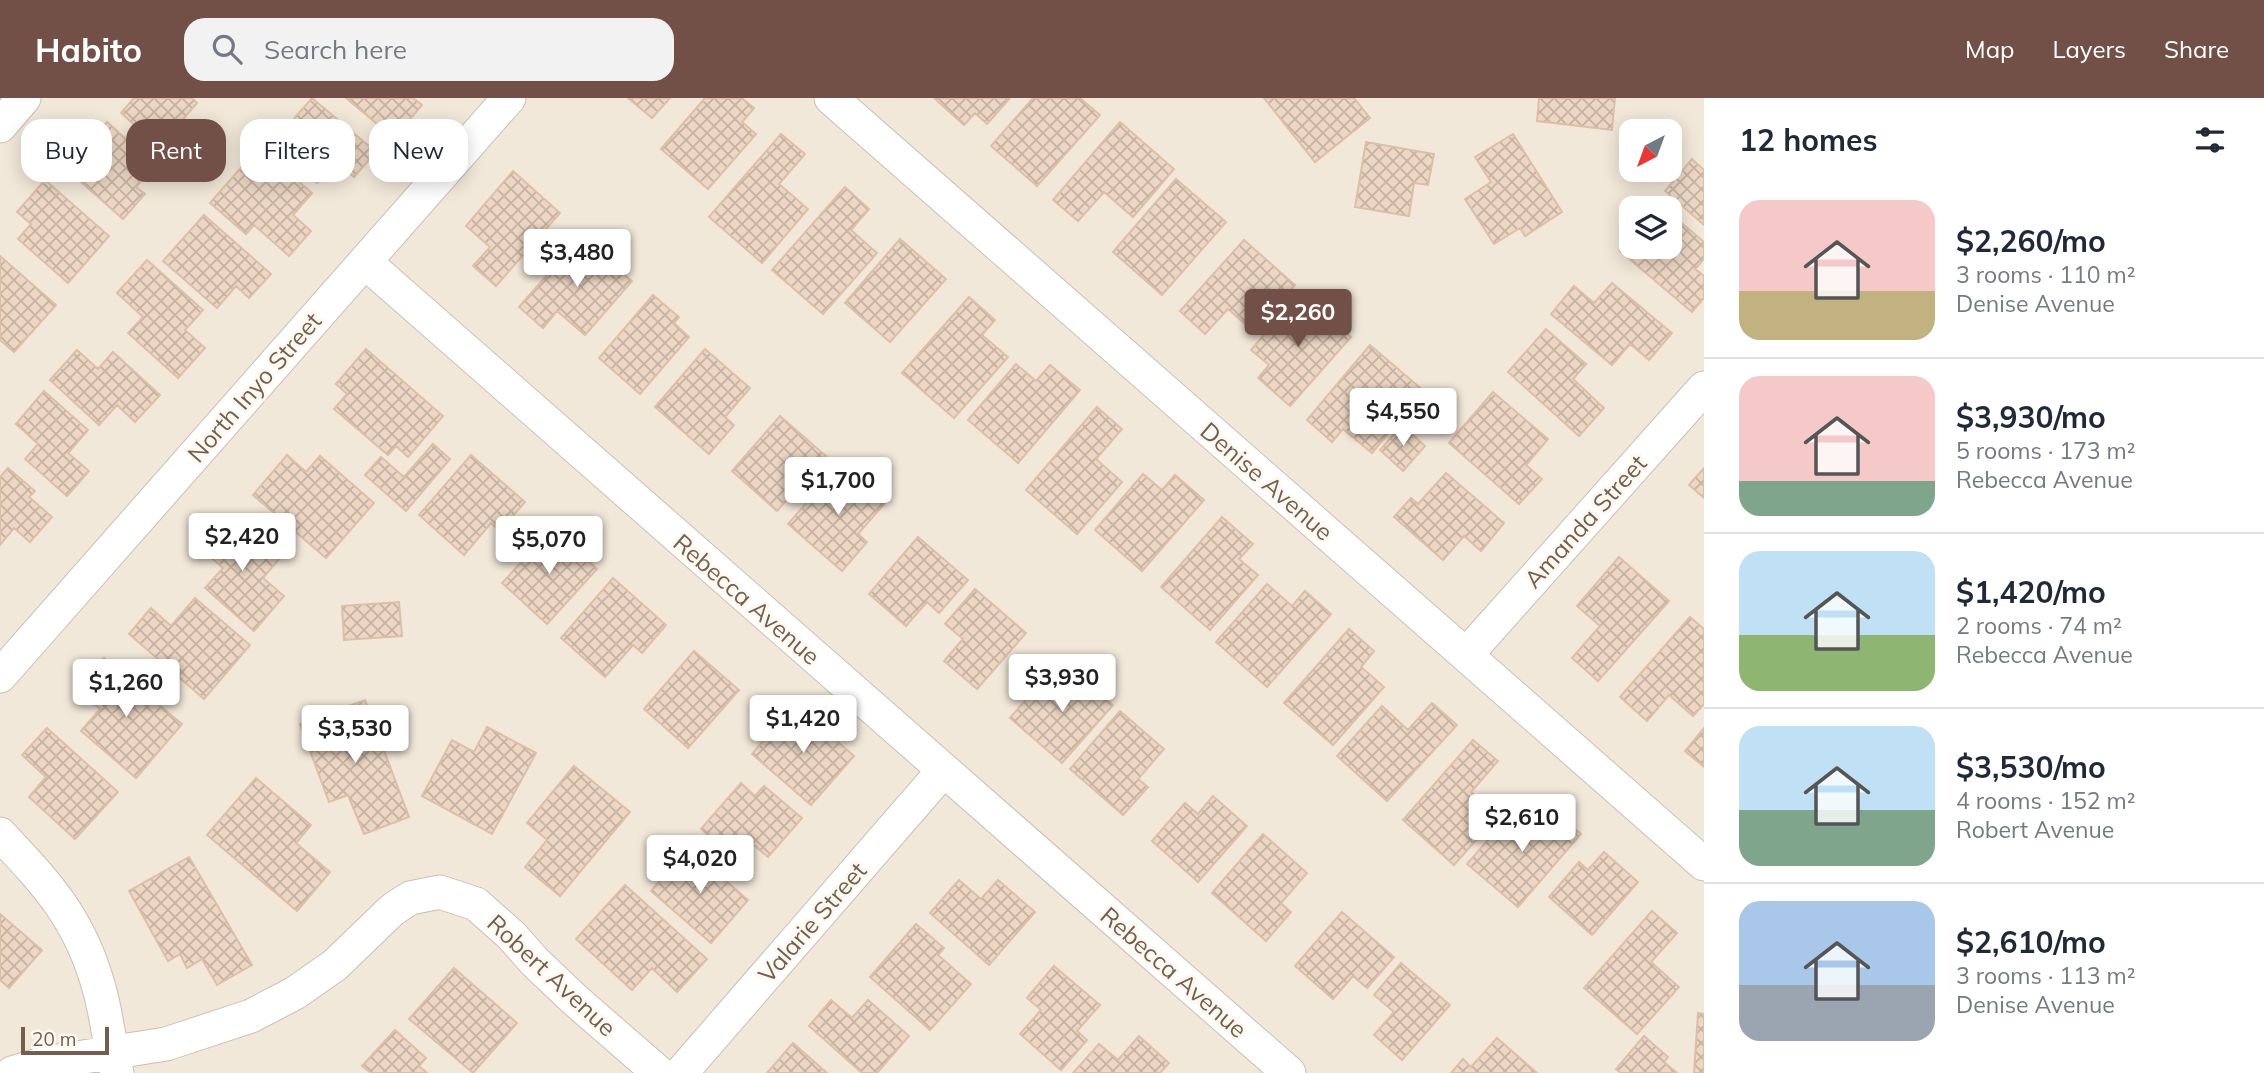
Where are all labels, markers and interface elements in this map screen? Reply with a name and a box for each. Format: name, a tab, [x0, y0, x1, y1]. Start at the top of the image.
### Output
search box	[184, 18, 674, 81]
text: Habito	[35, 29, 142, 70]
icon: search	[208, 30, 246, 68]
text: Search here	[264, 33, 407, 66]
text: Map	[1965, 34, 2014, 64]
text: Layers	[2052, 34, 2126, 64]
text: Share	[2164, 34, 2229, 64]
chip: Buy	[21, 119, 112, 182]
chip: Rent	[126, 119, 226, 182]
chip: Filters	[240, 119, 355, 182]
chip: New	[369, 119, 468, 182]
north arrow	[1619, 119, 1682, 182]
map controls	[1619, 119, 1682, 259]
text: 12 homes	[1739, 121, 1878, 159]
icon: filters	[2191, 121, 2229, 159]
button: layers	[1619, 196, 1682, 259]
text: $2,260/mo	[1956, 222, 2106, 260]
icon: home	[1795, 228, 1879, 312]
pin: $3,480	[520, 230, 634, 289]
text: $3,480	[540, 237, 614, 266]
text: 3 rooms · 110 m²	[1956, 260, 2136, 289]
pin: $2,260	[1241, 289, 1355, 349]
text: Denise Avenue	[1956, 289, 2115, 318]
text: $2,260	[1261, 297, 1335, 326]
street label: North Inyo Street	[181, 306, 327, 468]
pin: $4,550	[1346, 388, 1460, 448]
text: $4,550	[1366, 396, 1440, 425]
text: $3,930/mo	[1956, 398, 2106, 436]
icon: home	[1795, 404, 1879, 488]
street label: Denise Avenue	[1195, 415, 1339, 547]
text: 5 rooms · 173 m²	[1956, 436, 2136, 465]
street label: Amanda Street	[1517, 448, 1653, 594]
pin: $1,700	[781, 458, 895, 517]
text: $1,700	[801, 465, 875, 494]
text: Rebecca Avenue	[1956, 465, 2133, 494]
pin: $2,420	[185, 514, 299, 573]
pin: $5,070	[492, 517, 606, 576]
text: $2,420	[205, 521, 279, 550]
text: $5,070	[512, 524, 586, 553]
street label: Rebecca Avenue	[668, 527, 826, 671]
text: $1,420/mo	[1956, 573, 2106, 611]
icon: home	[1795, 579, 1879, 663]
text: 2 rooms · 74 m²	[1956, 611, 2122, 640]
text: Rebecca Avenue	[1956, 640, 2133, 669]
pin: $3,930	[1005, 654, 1119, 714]
pin: $1,260	[69, 660, 183, 719]
text: $3,930	[1025, 662, 1099, 691]
text: $1,260	[89, 667, 163, 696]
pin: $1,420	[746, 696, 860, 755]
text: $1,420	[766, 703, 840, 732]
pin: $3,530	[298, 706, 412, 765]
text: $3,530	[318, 713, 392, 742]
text: $3,530/mo	[1956, 748, 2106, 786]
icon: home	[1795, 754, 1879, 838]
text: 4 rooms · 152 m²	[1956, 786, 2136, 815]
pin: $2,610	[1465, 794, 1579, 854]
text: $2,610	[1485, 802, 1559, 831]
text: Robert Avenue	[1956, 815, 2114, 844]
pin: $4,020	[643, 836, 757, 895]
text: $4,020	[663, 843, 737, 872]
street label: Valarie Street	[751, 856, 873, 988]
street label: Rebecca Avenue	[1095, 900, 1253, 1044]
street label: Robert Avenue	[481, 908, 623, 1042]
text: $2,610/mo	[1956, 923, 2106, 961]
icon: home	[1795, 929, 1879, 1013]
text: 3 rooms · 113 m²	[1956, 961, 2136, 990]
text: Denise Avenue	[1956, 990, 2115, 1019]
scale bar	[21, 1024, 108, 1056]
text: 20 m	[32, 1027, 76, 1051]

